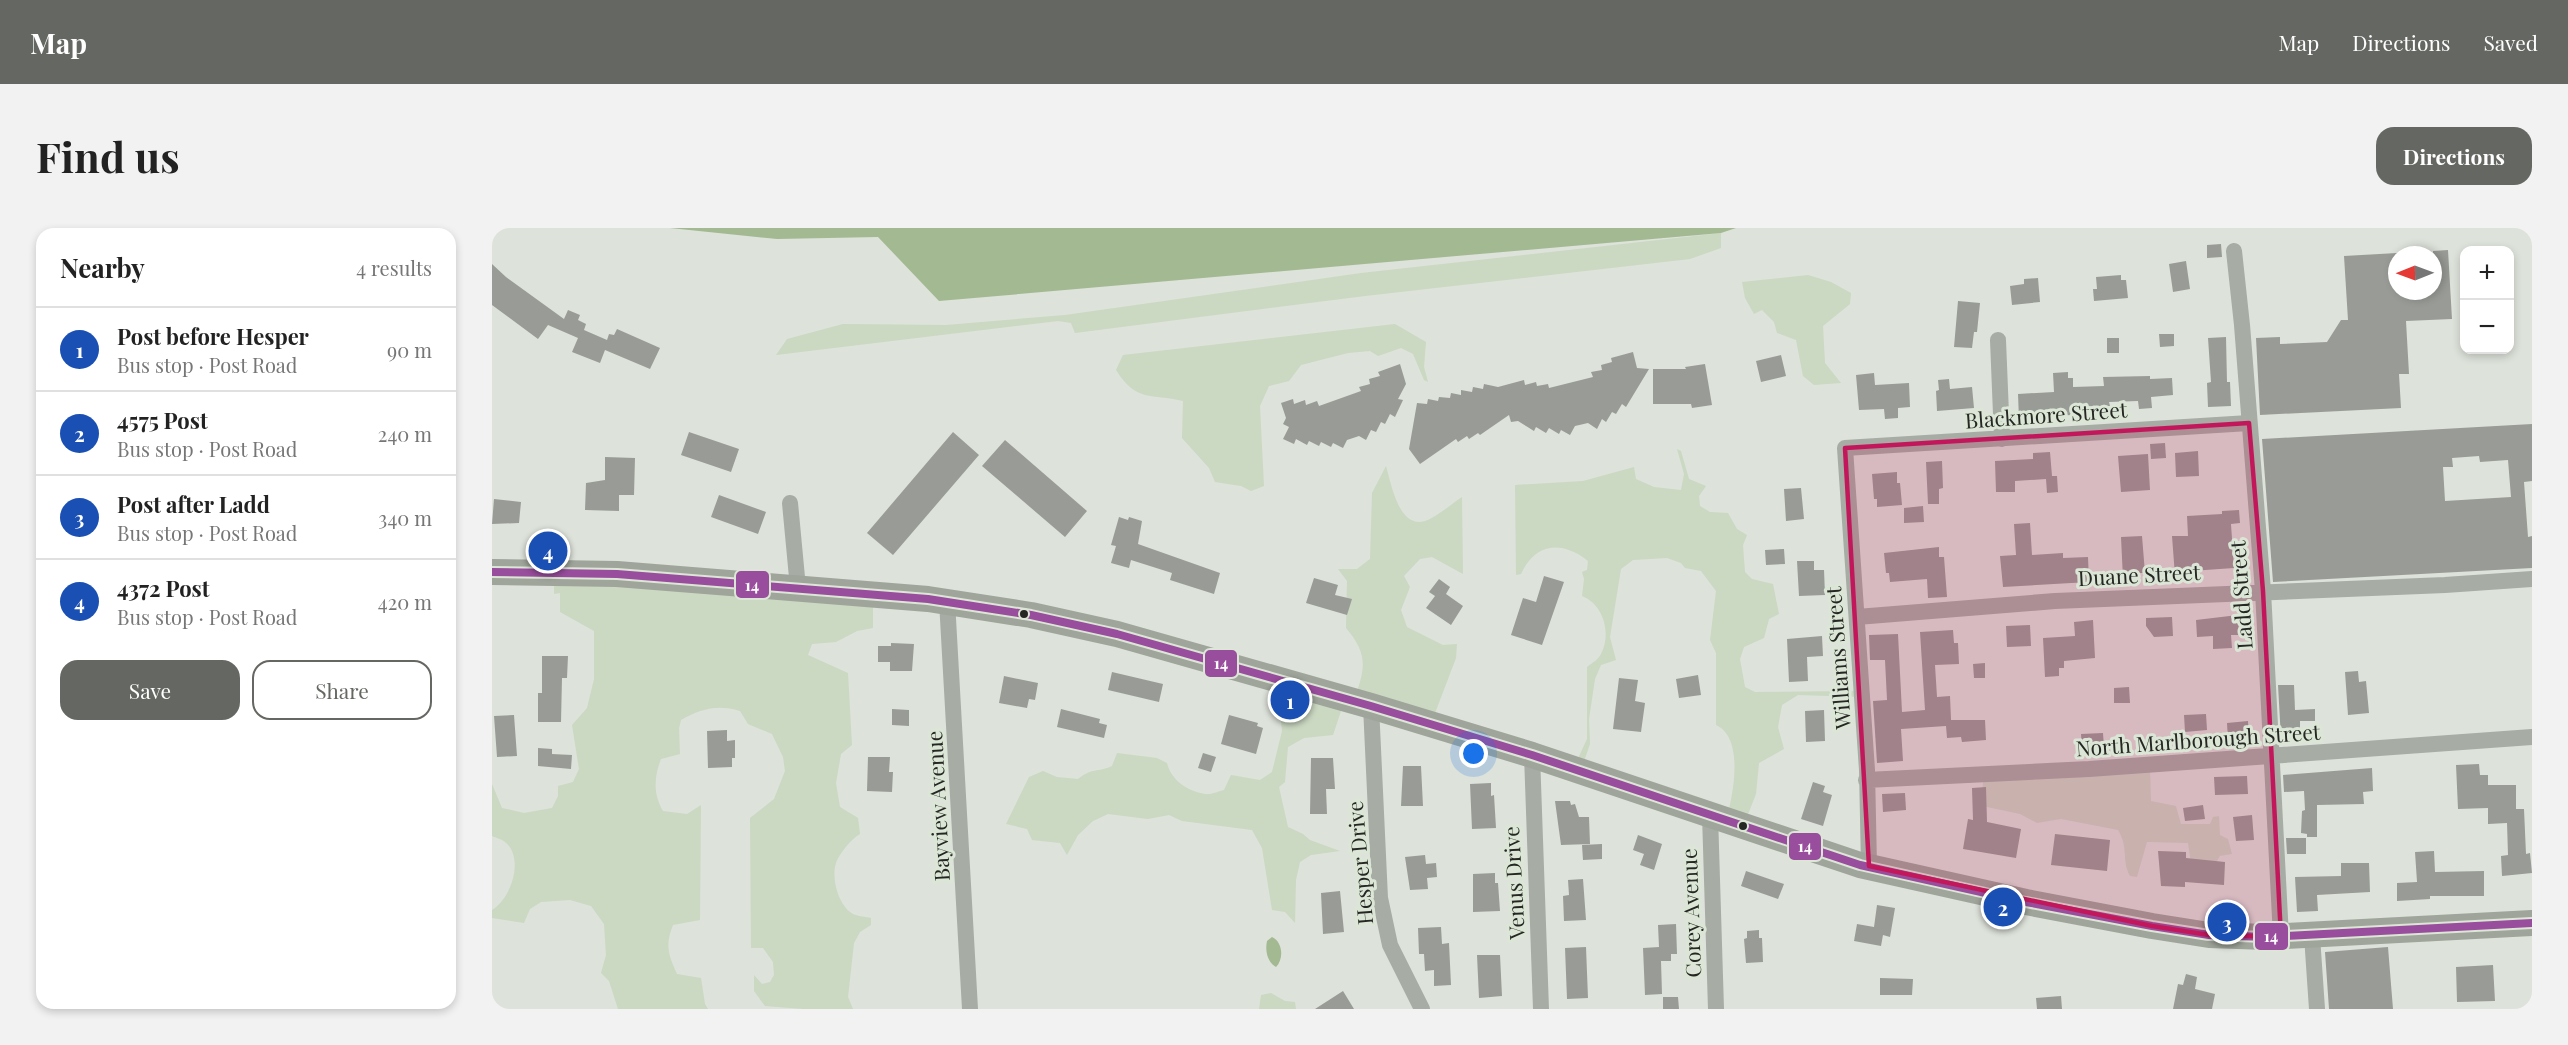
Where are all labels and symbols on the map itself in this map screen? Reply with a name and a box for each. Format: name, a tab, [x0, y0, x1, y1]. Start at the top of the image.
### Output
north arrow	[2388, 246, 2442, 300]
street label: Blackmore Street	[1964, 394, 2129, 434]
pin: 4	[528, 528, 568, 574]
street label: Ladd Street	[2222, 539, 2258, 650]
street label: Duane Street	[2077, 557, 2202, 591]
line badge: 14	[735, 570, 770, 599]
text: 14	[745, 574, 759, 595]
street label: Williams Street	[1818, 585, 1856, 731]
unlabelled marker	[1018, 608, 1030, 620]
line badge: 14	[1204, 649, 1238, 678]
text: 14	[1214, 652, 1228, 673]
pin: 1	[1270, 678, 1310, 722]
street label: North Marlborough Street	[2075, 716, 2322, 762]
street label: Bayview Avenue	[919, 730, 955, 882]
your location	[1459, 739, 1488, 768]
street label: Hesper Drive	[1340, 800, 1378, 926]
unlabelled marker	[1737, 820, 1749, 832]
street label: Venus Drive	[1496, 826, 1530, 941]
line badge: 14	[1788, 832, 1822, 861]
text: 14	[1798, 835, 1812, 856]
street label: Corey Avenue	[1674, 848, 1706, 978]
pin: 2	[1984, 884, 2022, 930]
pin: 3	[2208, 900, 2246, 944]
line badge: 14	[2254, 922, 2289, 951]
text: 14	[2264, 925, 2278, 946]

